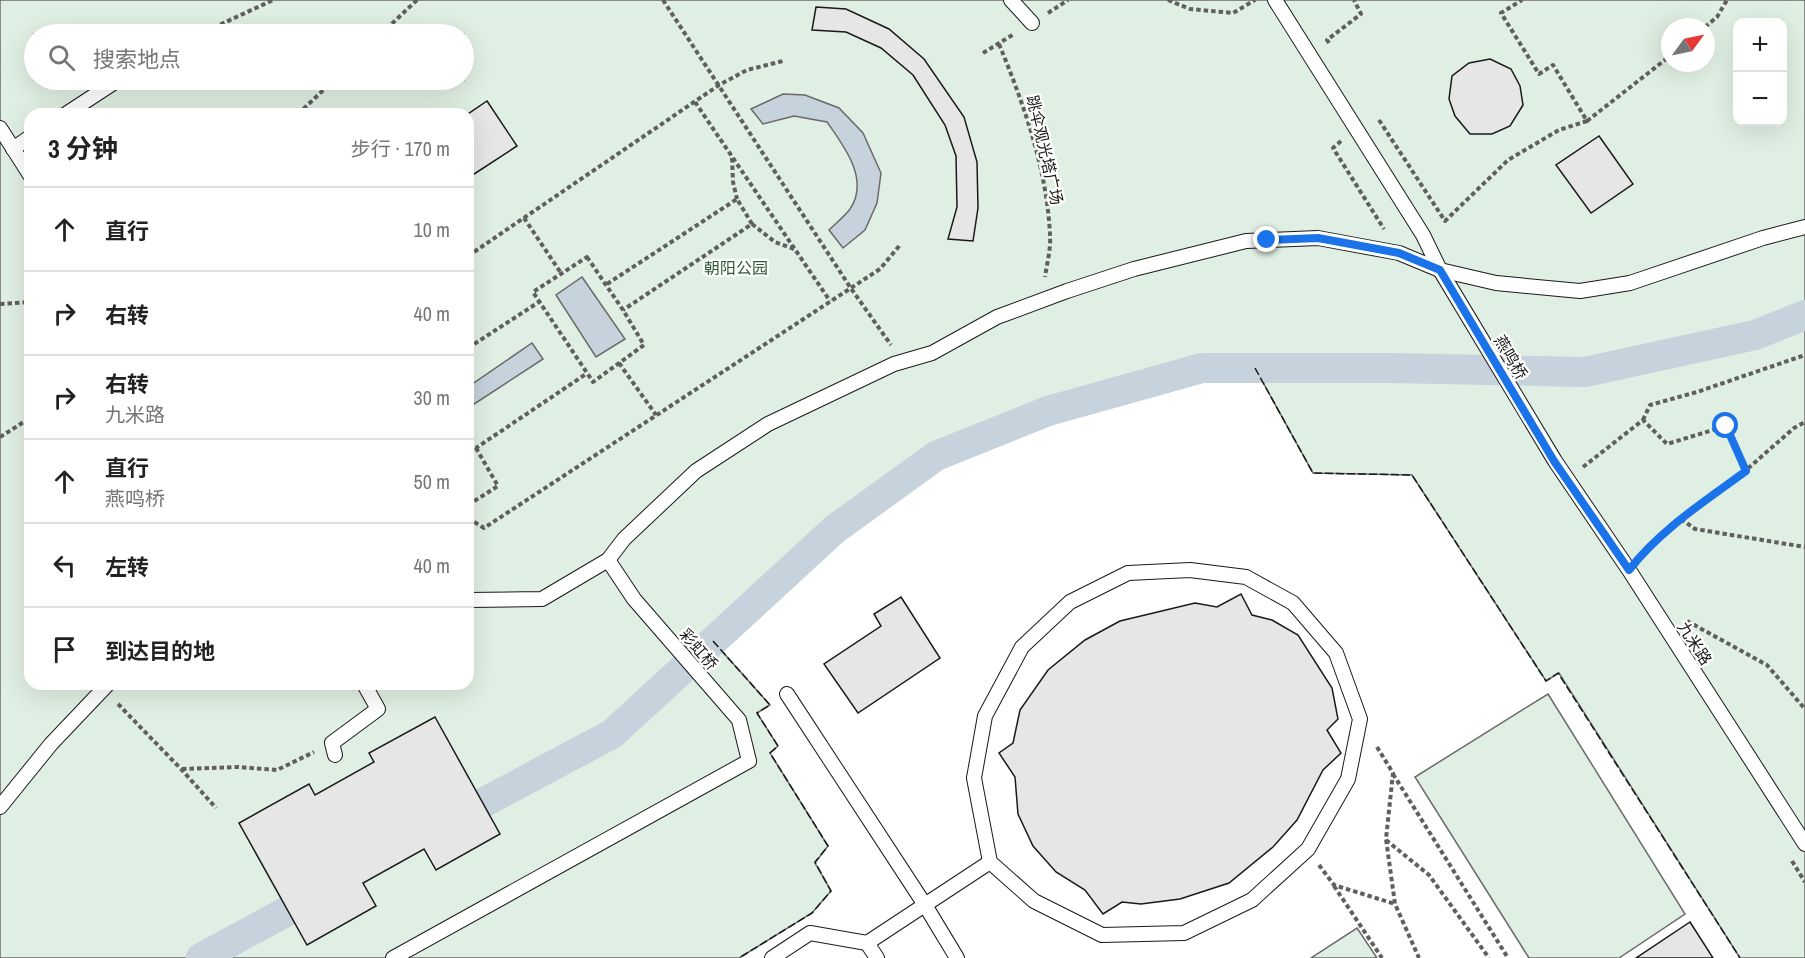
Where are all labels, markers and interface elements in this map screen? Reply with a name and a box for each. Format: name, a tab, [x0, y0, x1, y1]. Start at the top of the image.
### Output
north arrow	[1661, 18, 1715, 72]
map controls	[1733, 18, 1787, 126]
button: +	[1733, 18, 1787, 72]
search box	[24, 24, 474, 90]
icon: search	[45, 41, 78, 74]
text: 搜索地点	[93, 44, 181, 74]
button: −	[1733, 72, 1787, 126]
street label: 跳伞观光塔广场	[1022, 93, 1068, 207]
text: 3 分钟	[48, 131, 118, 166]
text: 步行 · 170 m	[351, 135, 450, 162]
icon: ahead	[48, 213, 81, 246]
text: 直行	[105, 216, 149, 246]
text: 10 m	[414, 216, 450, 243]
route end	[1253, 226, 1279, 252]
park label: 朝阳公园	[704, 257, 768, 279]
icon: right	[48, 297, 81, 330]
text: 右转	[105, 300, 149, 330]
text: 40 m	[414, 300, 450, 327]
street label: 燕鸣桥	[1489, 331, 1533, 383]
text: 右转	[105, 369, 149, 399]
icon: right	[48, 381, 81, 414]
text: 30 m	[414, 384, 450, 411]
text: 九米路	[105, 401, 165, 428]
route start	[1712, 412, 1738, 438]
text: 直行	[105, 453, 149, 483]
icon: ahead	[48, 465, 81, 498]
text: 50 m	[414, 468, 450, 495]
text: 燕鸣桥	[105, 485, 165, 512]
icon: left	[48, 549, 81, 582]
text: 左转	[105, 552, 149, 582]
text: 40 m	[414, 552, 450, 579]
street label: 九米路	[1673, 617, 1717, 669]
street label: 彩虹桥	[675, 624, 723, 674]
icon: arrive	[48, 633, 81, 666]
text: 到达目的地	[105, 636, 215, 666]

